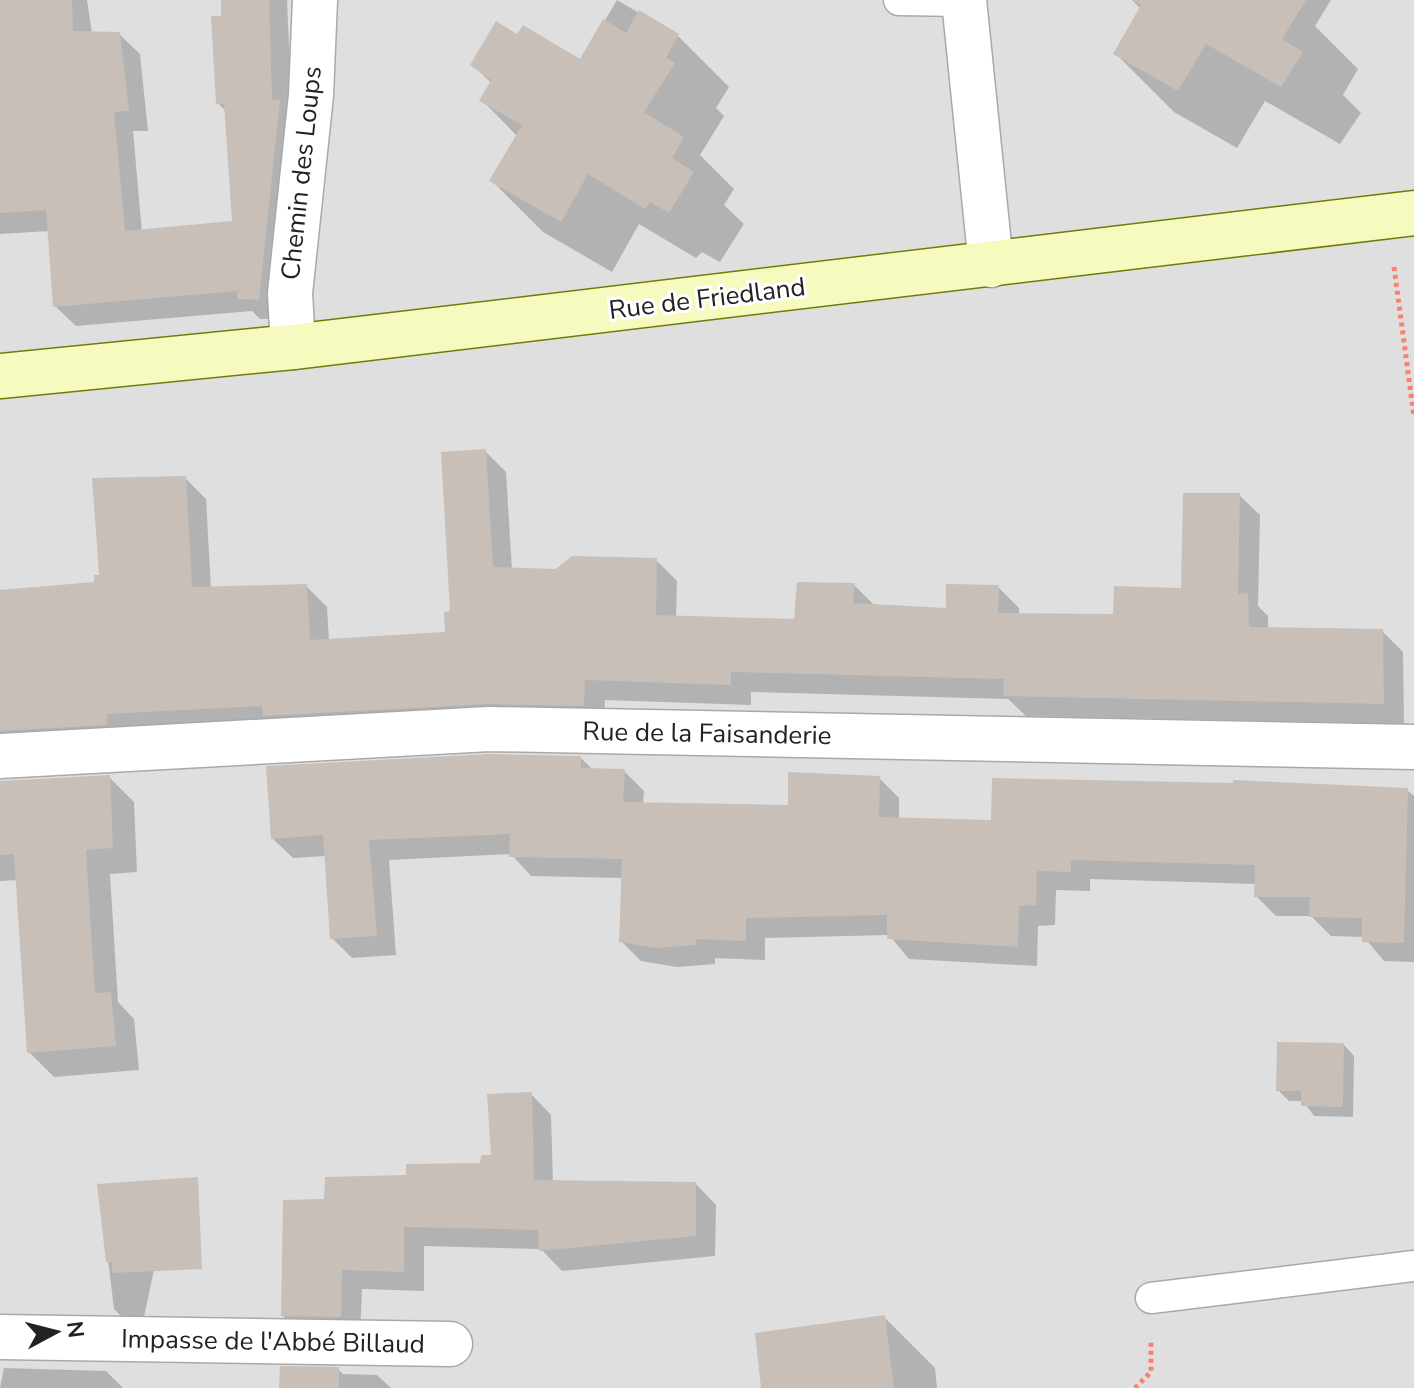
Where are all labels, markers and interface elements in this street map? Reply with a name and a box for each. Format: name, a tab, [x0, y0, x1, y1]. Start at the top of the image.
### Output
street label: Chemin des Loups	[273, 64, 330, 282]
street label: Rue de Friedland	[607, 269, 807, 328]
street label: Rue de la Faisanderie	[582, 714, 832, 753]
north arrow	[16, 1292, 96, 1372]
text: N	[59, 1320, 91, 1340]
street label: Impasse de l'Abbé Billaud	[121, 1321, 425, 1362]

